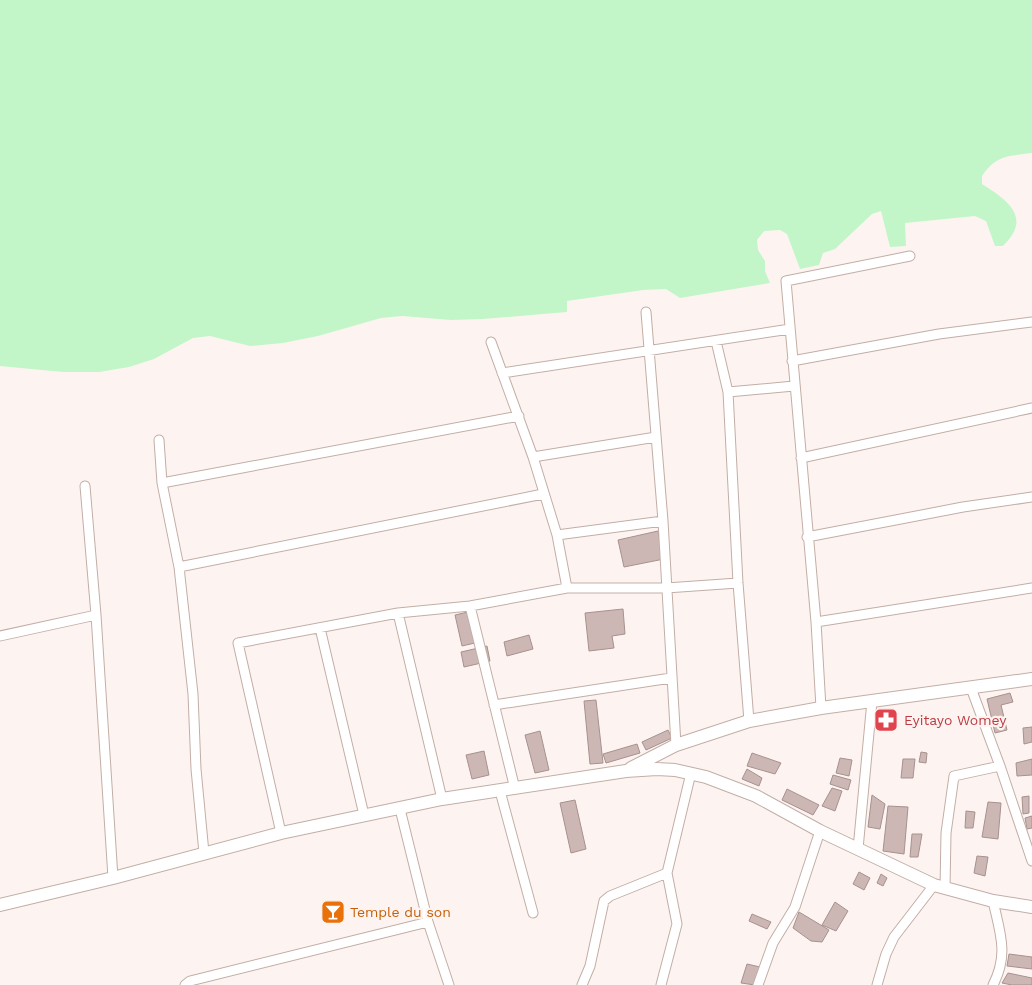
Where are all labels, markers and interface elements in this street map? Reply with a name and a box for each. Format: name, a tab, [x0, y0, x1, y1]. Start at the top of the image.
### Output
pharmacy icon: Eyitayo Womey	[873, 707, 899, 733]
place label: Eyitayo Womey	[904, 712, 1007, 728]
bar icon: Temple du son	[320, 899, 346, 925]
place label: Temple du son	[350, 904, 451, 920]

